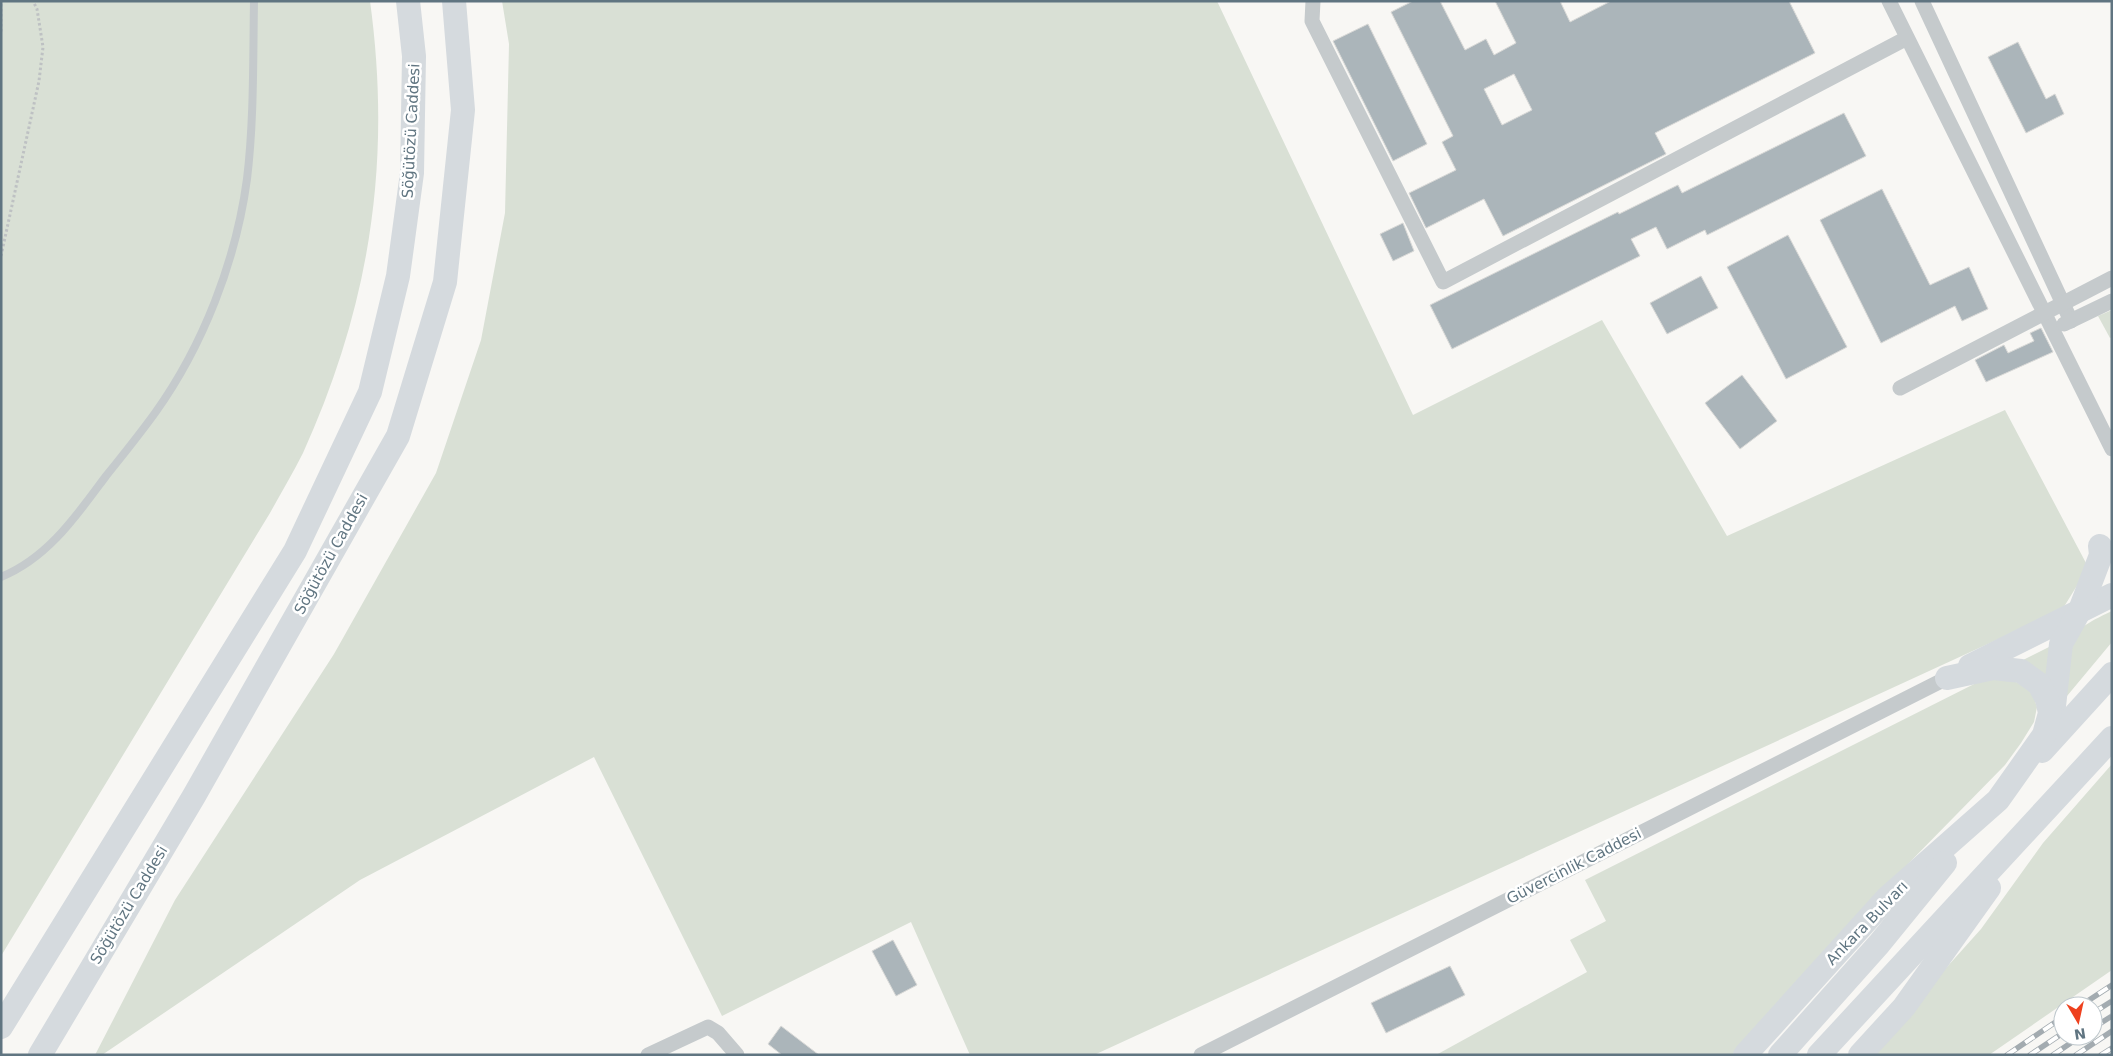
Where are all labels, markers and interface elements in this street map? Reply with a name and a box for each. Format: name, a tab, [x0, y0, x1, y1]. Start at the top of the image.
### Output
street label: Söğütözü Caddesi	[398, 63, 424, 199]
street label: Söğütözü Caddesi	[290, 491, 372, 617]
street label: Güvercinlik Caddesi	[1504, 824, 1644, 908]
street label: Söğütözü Caddesi	[87, 843, 171, 967]
street label: Ankara Bulvarı	[1822, 877, 1912, 969]
north arrow	[2053, 996, 2103, 1046]
text: N	[2073, 1025, 2087, 1043]

